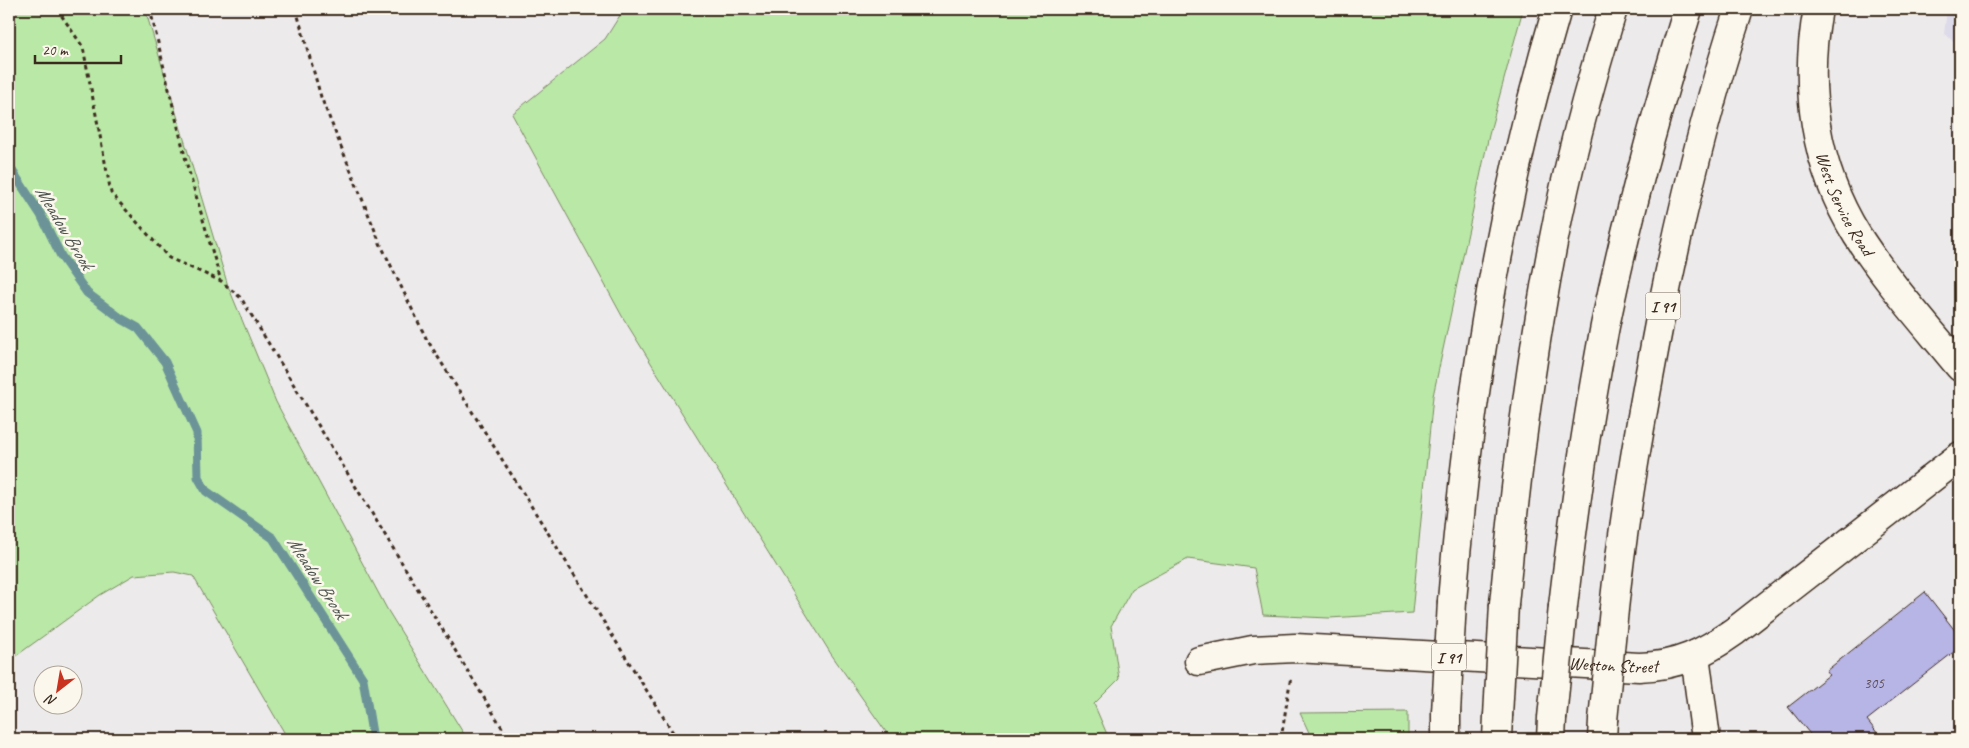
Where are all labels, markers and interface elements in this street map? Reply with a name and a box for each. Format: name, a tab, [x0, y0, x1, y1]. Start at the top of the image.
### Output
scale bar	[35, 32, 121, 64]
text: 20 m	[42, 41, 69, 60]
street label: West Service Road	[1811, 149, 1880, 263]
water label: Meadow Brook	[30, 181, 100, 276]
road number: I 91	[1646, 292, 1680, 320]
water label: Meadow Brook	[282, 532, 354, 626]
road number: I 91	[1432, 644, 1466, 670]
street label: Weston Street	[1568, 652, 1662, 678]
north arrow	[32, 666, 82, 716]
house number: 305	[1864, 674, 1885, 693]
text: N	[41, 690, 60, 710]

